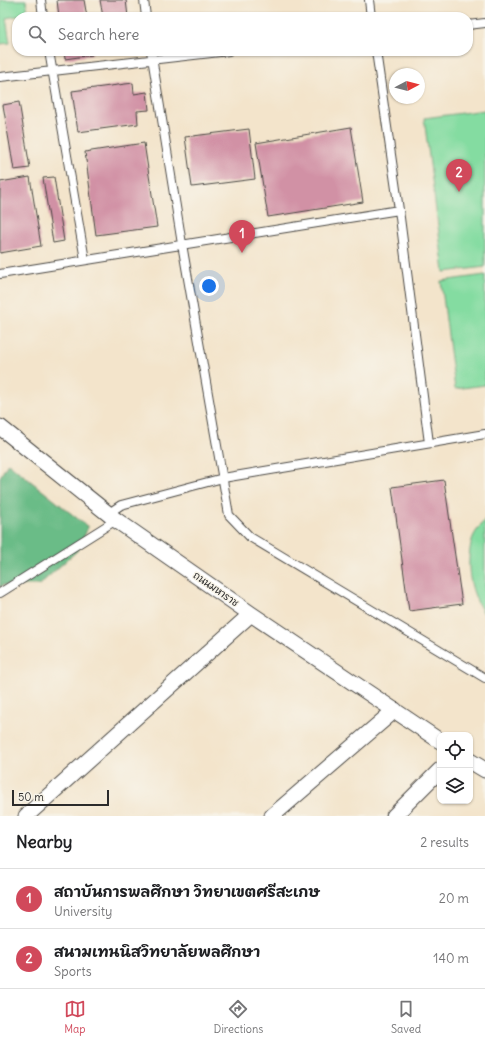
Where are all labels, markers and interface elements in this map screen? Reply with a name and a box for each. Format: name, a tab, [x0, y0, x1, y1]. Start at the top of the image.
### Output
search box	[12, 12, 473, 56]
icon: search	[26, 23, 48, 45]
text: Search here	[58, 25, 139, 44]
north arrow	[389, 68, 425, 104]
pin: 2	[446, 159, 472, 192]
pin: 1	[229, 220, 255, 253]
your location	[199, 276, 219, 296]
street label: ถนนมหาราช	[191, 569, 241, 610]
map controls	[437, 732, 473, 804]
button: locate	[437, 732, 473, 768]
button: layers	[437, 768, 473, 804]
scale bar	[12, 788, 109, 807]
text: 50 m	[18, 790, 44, 804]
text: Nearby	[16, 831, 72, 853]
text: 2 results	[420, 834, 469, 851]
text: สถาบันการพลศึกษา วิทยาเขตศรีสะเกษ	[54, 882, 320, 901]
text: 1	[26, 890, 32, 907]
text: 20 m	[439, 890, 469, 907]
text: University	[54, 903, 112, 920]
text: สนามเทนนิสวิทยาลัยพลศึกษา	[54, 942, 260, 961]
text: 2	[25, 950, 33, 967]
text: 140 m	[433, 950, 469, 967]
text: Sports	[54, 963, 92, 980]
tab: Map	[64, 998, 86, 1036]
tab: Directions	[214, 998, 263, 1036]
tab: Saved	[391, 998, 421, 1036]

